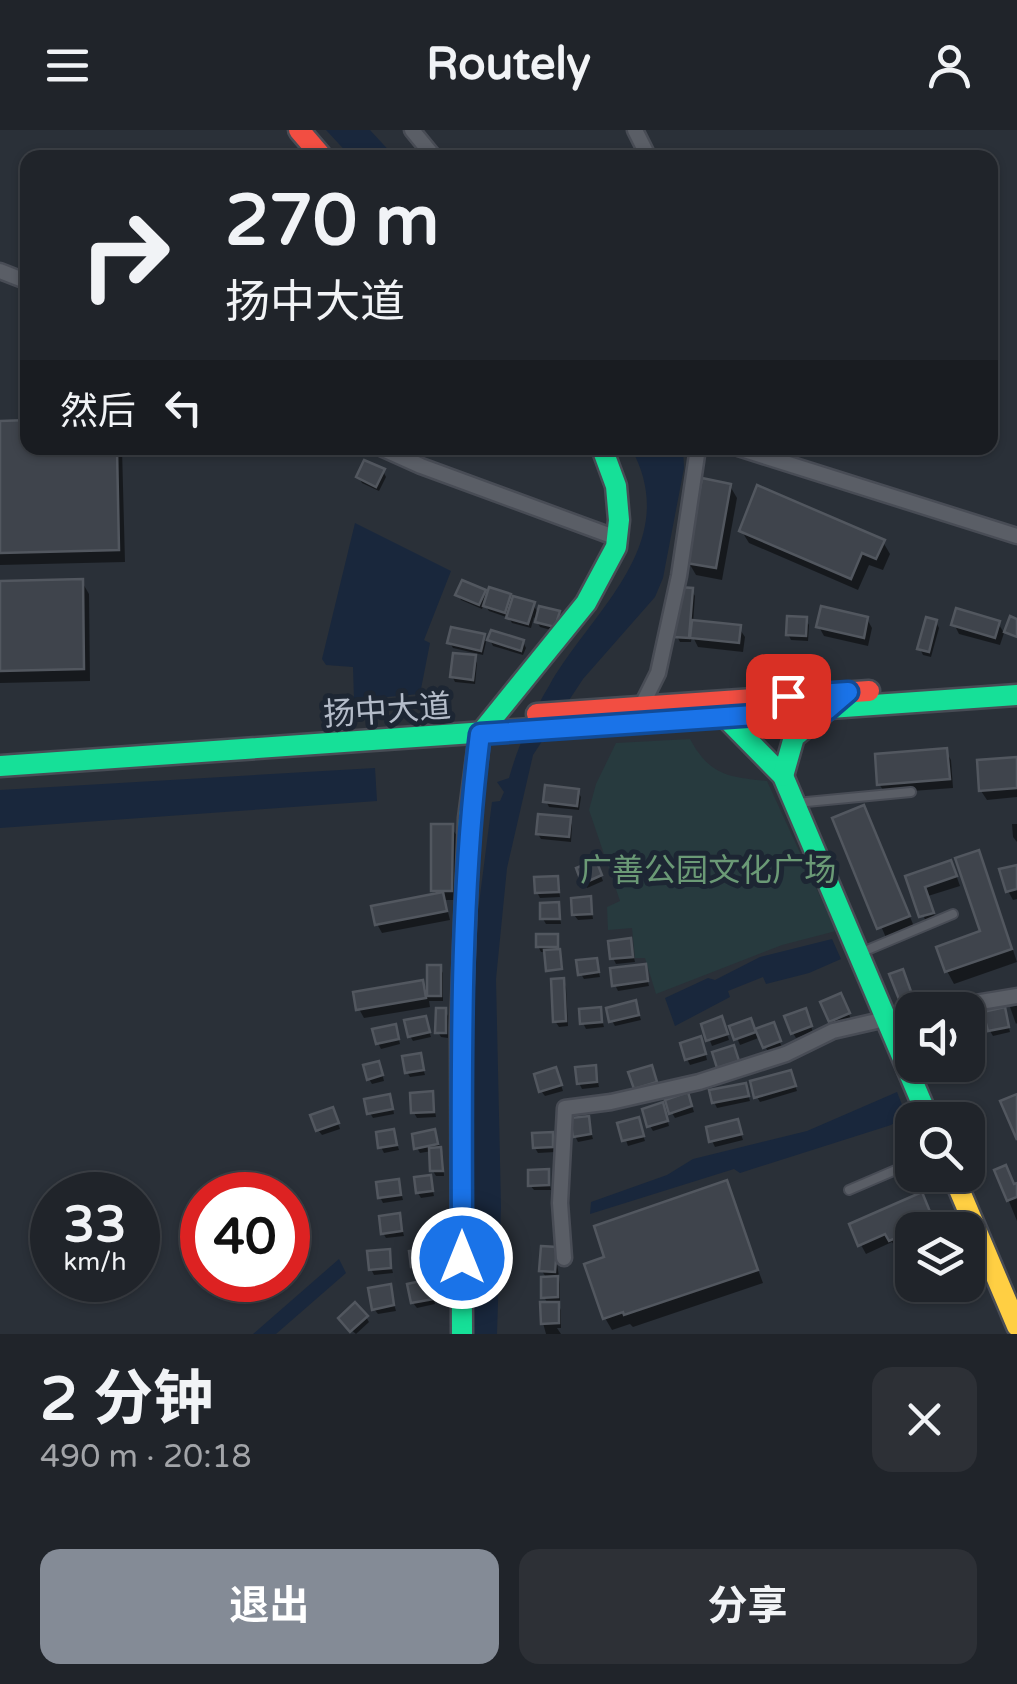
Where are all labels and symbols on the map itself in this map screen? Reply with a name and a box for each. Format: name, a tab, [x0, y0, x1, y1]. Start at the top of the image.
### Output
pin	[746, 654, 831, 739]
street label: 扬中大道	[322, 688, 452, 734]
park label: 广善公园文化广场	[580, 852, 836, 890]
speed limit sign: 40	[180, 1172, 310, 1302]
position arrow	[410, 1206, 514, 1310]

